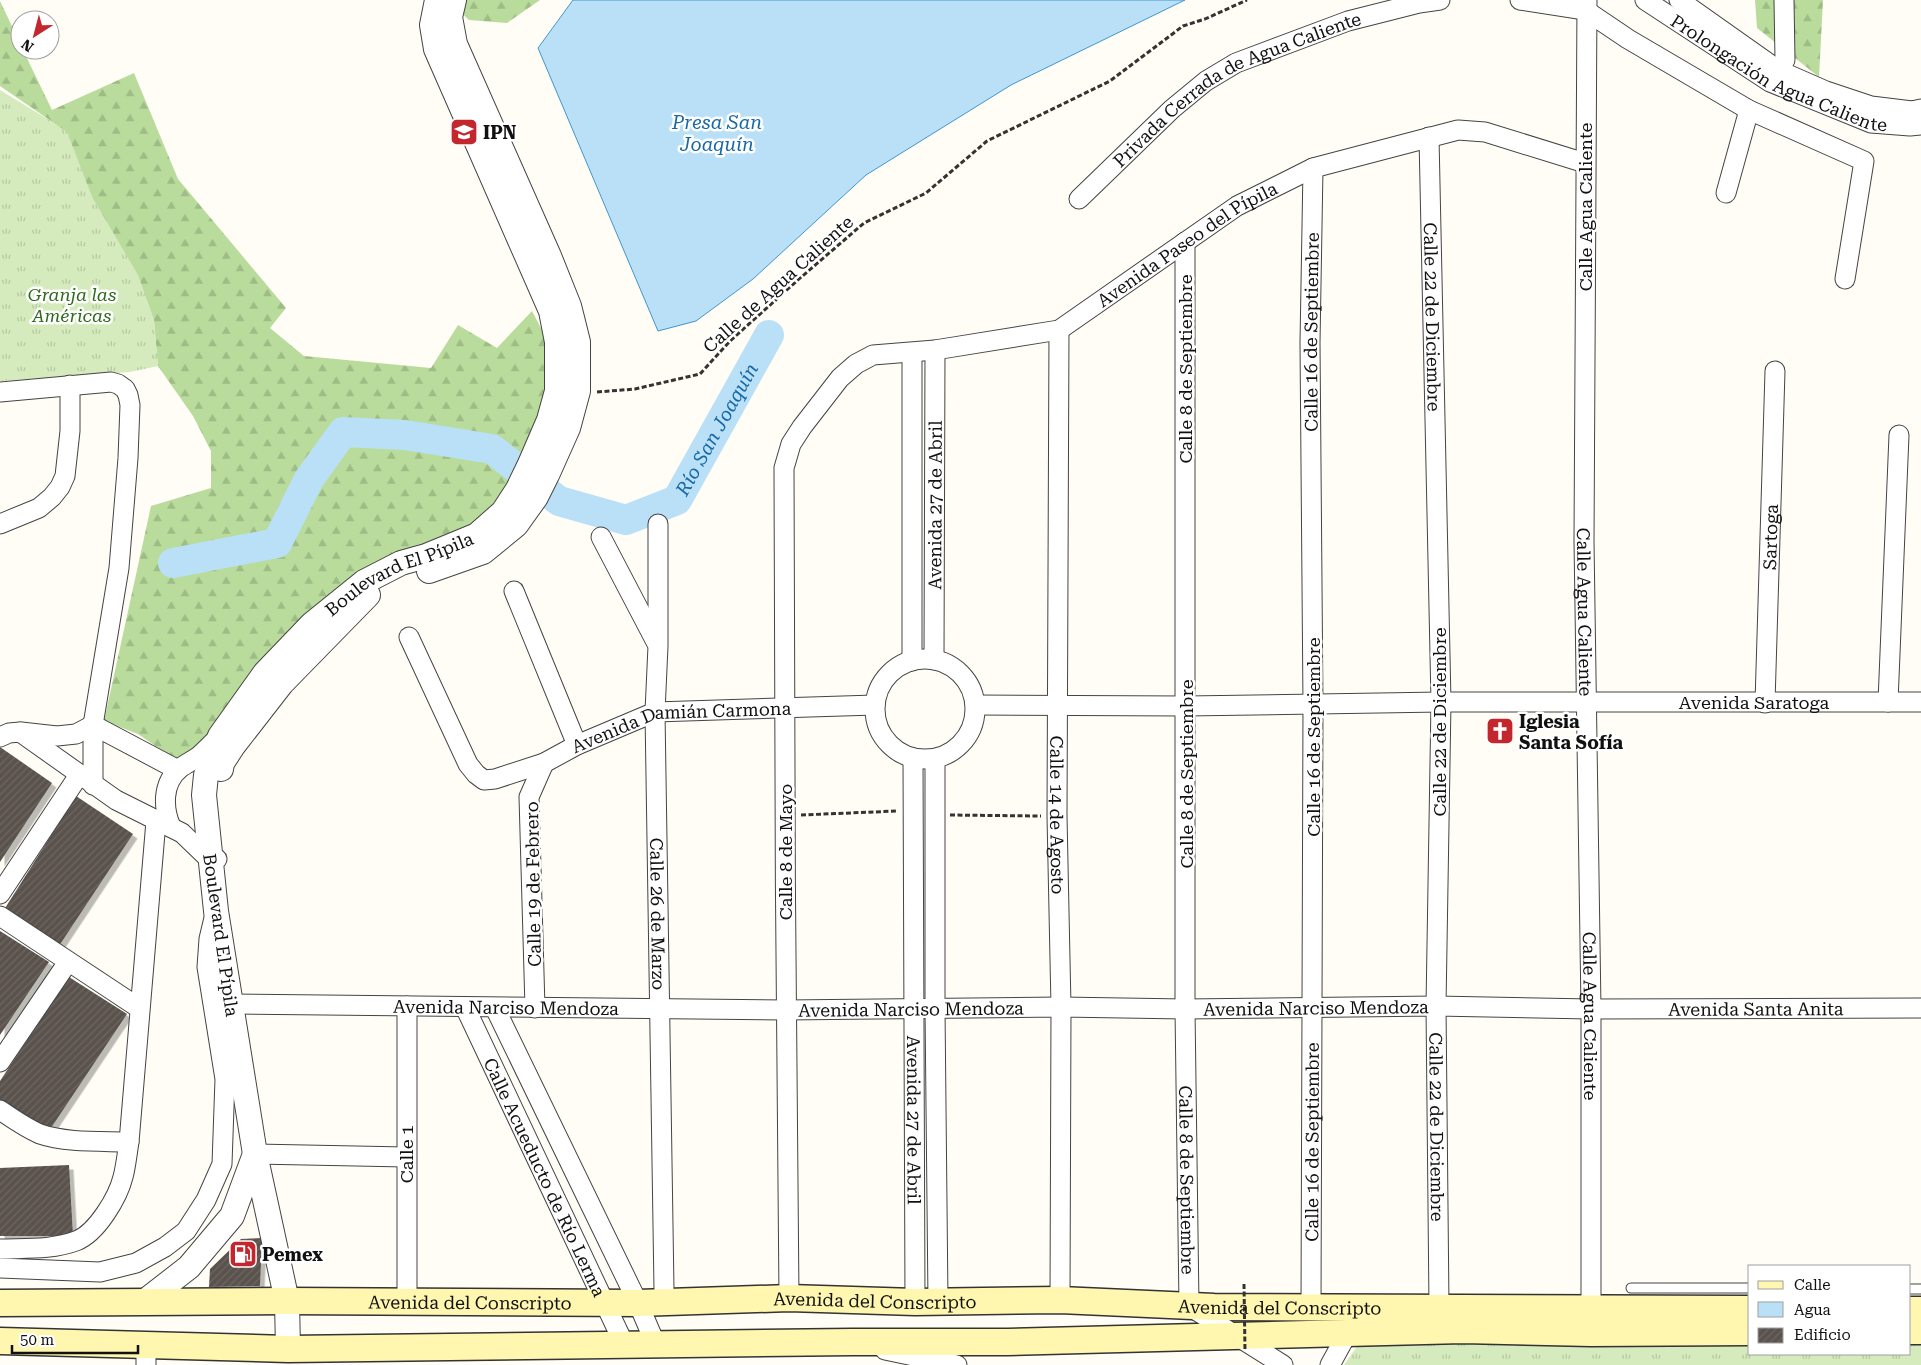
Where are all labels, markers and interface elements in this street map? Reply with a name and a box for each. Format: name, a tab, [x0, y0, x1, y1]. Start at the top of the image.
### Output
street label: Privada Cerrada de Agua Caliente	[1108, 8, 1363, 171]
north arrow	[10, 10, 60, 60]
street label: Prolongación Agua Caliente	[1667, 10, 1888, 135]
text: N	[18, 36, 36, 55]
water label: Presa San Joaquín	[671, 111, 762, 156]
school or university icon: IPN	[449, 117, 479, 147]
place label: IPN	[483, 122, 517, 143]
street label: Calle Agua Caliente	[1575, 123, 1596, 291]
street label: Avenida Paseo del Pípila	[1093, 177, 1281, 311]
street label: Calle de Agua Caliente	[699, 211, 857, 357]
street label: Calle 22 de Diciembre	[1420, 222, 1445, 412]
street label: Calle 16 de Septiembre	[1299, 232, 1322, 432]
street label: Calle 8 de Septiembre	[1175, 274, 1196, 464]
park label: Granja las Américas	[28, 284, 116, 326]
water label: Río San Joaquín	[670, 359, 763, 500]
street label: Avenida 27 de Abril	[924, 420, 945, 590]
street label: Sartoga	[1759, 504, 1781, 570]
street label: Boulevard El Pípila	[321, 527, 476, 620]
street label: Calle Agua Caliente	[1573, 528, 1597, 697]
street label: Calle 22 de Diciembre	[1429, 627, 1450, 817]
street label: Calle 16 de Septiembre	[1303, 637, 1324, 837]
street label: Calle 8 de Septiembre	[1176, 679, 1197, 869]
street label: Avenida Saratoga	[1679, 692, 1829, 713]
street label: Avenida Damián Carmona	[568, 697, 792, 757]
place label: Iglesia Santa Sofía	[1519, 711, 1623, 753]
church icon: Iglesia Santa Sofía	[1485, 716, 1515, 746]
street label: Calle 14 de Agosto	[1046, 736, 1069, 895]
street label: Calle 8 de Mayo	[775, 784, 796, 920]
street label: Calle 19 de Febrero	[521, 801, 545, 967]
street label: Calle 26 de Marzo	[646, 837, 670, 990]
street label: Boulevard El Pípila	[199, 852, 243, 1018]
street label: Calle Agua Caliente	[1579, 931, 1602, 1100]
street label: Avenida Narciso Mendoza	[393, 995, 619, 1019]
street label: Avenida Narciso Mendoza	[1203, 996, 1429, 1019]
street label: Avenida Narciso Mendoza	[798, 997, 1024, 1020]
street label: Avenida Santa Anita	[1668, 998, 1844, 1019]
street label: Calle 22 de Diciembre	[1426, 1032, 1449, 1222]
street label: Avenida 27 de Abril	[904, 1035, 925, 1205]
street label: Calle 16 de Septiembre	[1301, 1042, 1322, 1242]
street label: Calle Acueducto de Río Lerma	[480, 1054, 611, 1300]
street label: Calle 8 de Septiembre	[1176, 1085, 1199, 1275]
street label: Calle 1	[396, 1125, 417, 1183]
fuel station icon: Pemex	[228, 1239, 258, 1269]
place label: Pemex	[262, 1244, 323, 1265]
legend	[1748, 1265, 1911, 1355]
text: Calle	[1794, 1276, 1830, 1294]
street label: Avenida del Conscripto	[773, 1287, 977, 1313]
street label: Avenida del Conscripto	[368, 1291, 572, 1313]
street label: Avenida del Conscripto	[1178, 1295, 1381, 1318]
text: Agua	[1794, 1301, 1831, 1319]
scale bar	[12, 1322, 139, 1354]
text: Edificio	[1794, 1326, 1851, 1344]
text: 50 m	[20, 1331, 55, 1349]

